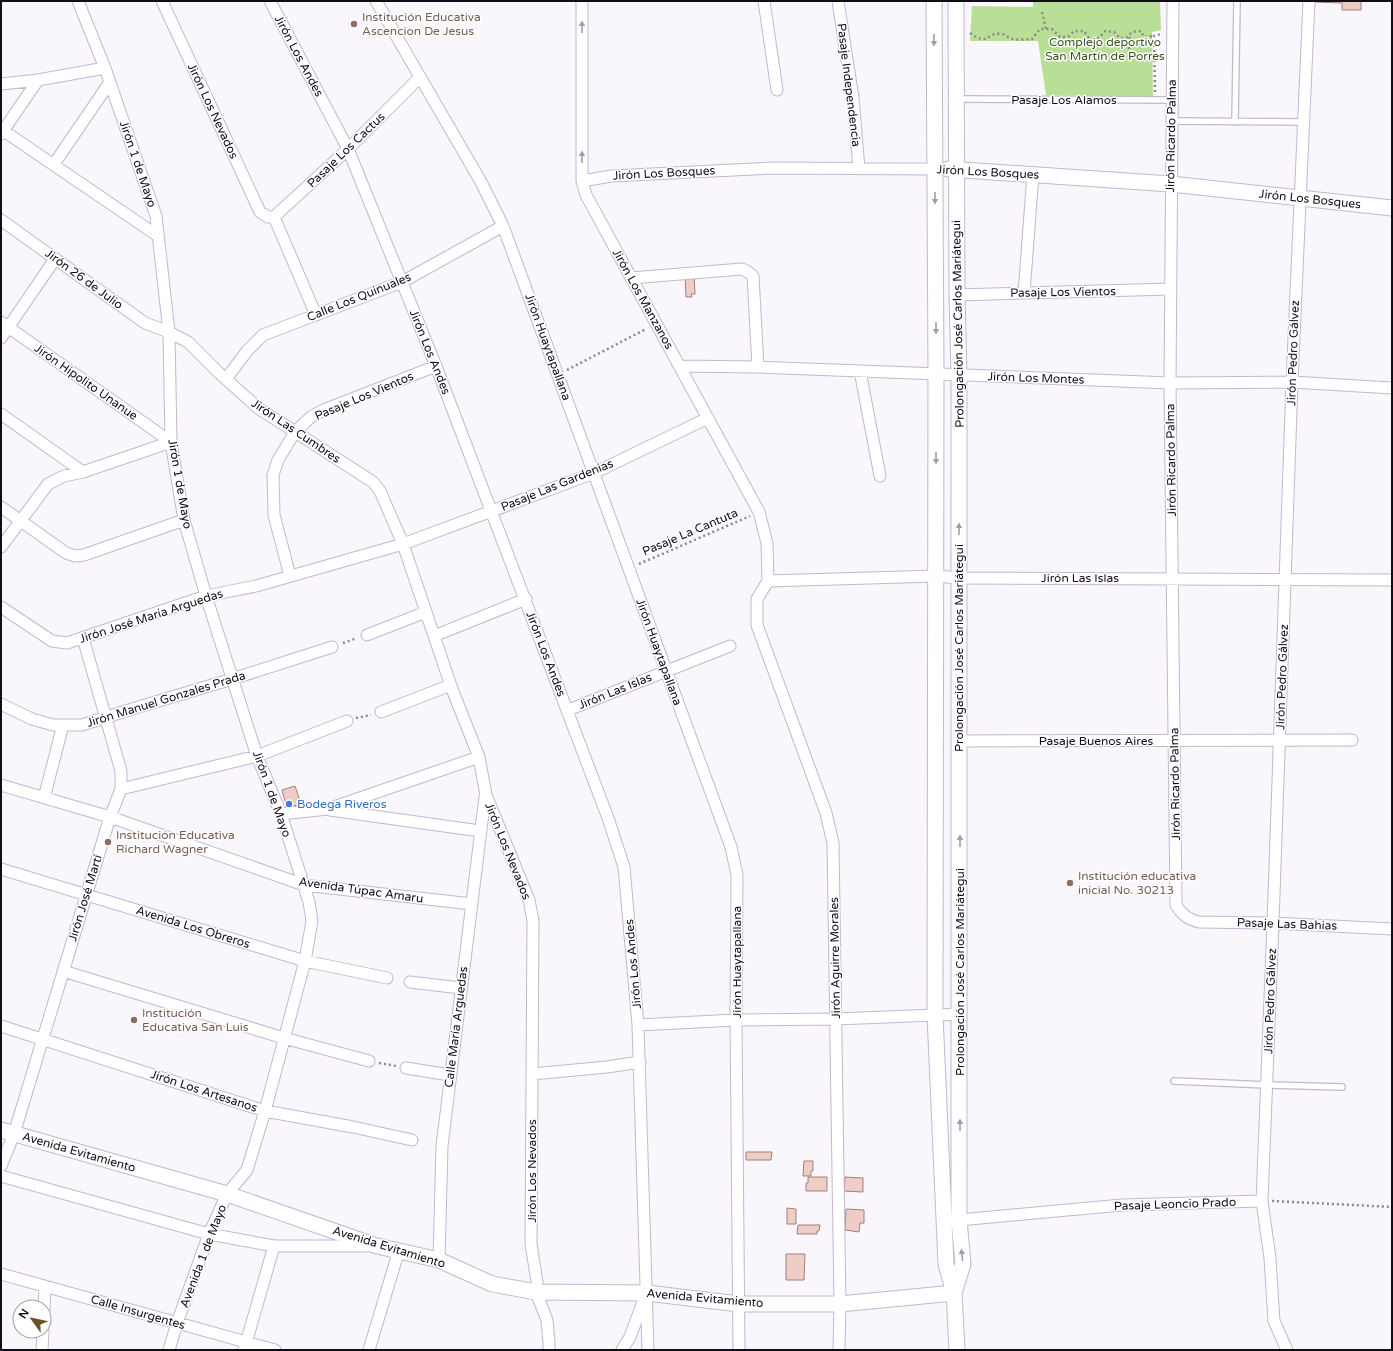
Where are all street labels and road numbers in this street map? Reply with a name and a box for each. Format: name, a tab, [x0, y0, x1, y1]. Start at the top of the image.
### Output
street label: Jirón Los Andes	[272, 13, 326, 99]
street label: Pasaje Independencia	[834, 22, 864, 148]
street label: Jirón Los Nevados	[185, 61, 241, 161]
street label: Jirón Ricardo Palma	[1163, 79, 1179, 193]
street label: Pasaje Los Alamos	[1011, 93, 1117, 107]
street label: Pasaje Los Cactus	[304, 109, 388, 191]
street label: Jirón 1 de Mayo	[117, 119, 159, 209]
street label: Jirón Los Bosques	[936, 162, 1040, 182]
street label: Jirón Los Bosques	[612, 163, 716, 183]
street label: Jirón Los Bosques	[1258, 187, 1362, 211]
street label: Prolongación José Carlos Mariátegui	[949, 220, 967, 428]
street label: Jirón 26 de Julio	[42, 246, 126, 312]
street label: Jirón Los Manzanos	[610, 246, 677, 352]
street label: Calle Los Quinuales	[305, 270, 413, 324]
street label: Pasaje Los Vientos	[1010, 284, 1116, 300]
street label: Jirón Huaytapallana	[522, 292, 574, 402]
street label: Jirón Pedro Gálvez	[1284, 300, 1302, 406]
street label: Jirón Los Andes	[407, 308, 453, 397]
street label: Jirón Hipolito Unanue	[32, 341, 140, 423]
street label: Pasaje Los Vientos	[313, 369, 416, 423]
street label: Jirón Los Montes	[987, 369, 1085, 387]
street label: Jirón Las Cumbres	[249, 396, 343, 466]
street label: Jirón Ricardo Palma	[1163, 403, 1179, 517]
street label: Jirón 1 de Mayo	[165, 438, 195, 530]
street label: Pasaje Las Gardenias	[499, 456, 615, 514]
street label: Pasaje La Cantuta	[640, 506, 740, 558]
street label: Prolongación José Carlos Mariátegui	[952, 544, 966, 752]
street label: Jirón Las Islas	[1041, 571, 1119, 585]
street label: Jirón José María Arguedas	[77, 586, 225, 646]
street label: Jirón Huaytapallana	[633, 597, 685, 707]
street label: Jirón Los Andes	[523, 609, 569, 699]
street label: Jirón Pedro Gálvez	[1273, 624, 1291, 730]
street label: Jirón Manuel Gonzales Prada	[85, 668, 247, 730]
street label: Jirón Las Islas	[576, 670, 654, 712]
street label: Jirón Ricardo Palma	[1167, 727, 1183, 841]
street label: Pasaje Buenos Aires	[1039, 734, 1154, 748]
street label: Jirón 1 de Mayo	[250, 749, 294, 839]
street label: Jirón Los Nevados	[482, 800, 534, 902]
street label: Jirón José Martí	[65, 853, 105, 943]
street label: Prolongación José Carlos Mariátegui	[953, 868, 967, 1076]
street label: Avenida Túpac Amaru	[298, 874, 424, 906]
street label: Jirón Aguirre Morales	[827, 897, 843, 1019]
street label: Avenida Los Obreros	[134, 903, 252, 951]
street label: Jirón Huaytapallana	[730, 906, 744, 1018]
street label: Pasaje Las Bahias	[1237, 915, 1338, 933]
street label: Jirón Los Andes	[622, 918, 644, 1010]
street label: Jirón Pedro Gálvez	[1261, 948, 1279, 1054]
street label: Calle María Arguedas	[442, 965, 470, 1088]
street label: Jirón Los Artesanos	[149, 1067, 259, 1115]
street label: Jirón Los Nevados	[525, 1119, 539, 1223]
street label: Avenida Evitamiento	[21, 1129, 137, 1175]
street label: Pasaje Leoncio Prado	[1114, 1195, 1236, 1213]
street label: Avenida 1 de Mayo	[177, 1202, 229, 1310]
street label: Avenida Evitamiento	[331, 1223, 447, 1271]
street label: Avenida Evitamiento	[646, 1286, 764, 1310]
street label: Calle Insurgentes	[89, 1292, 187, 1332]

